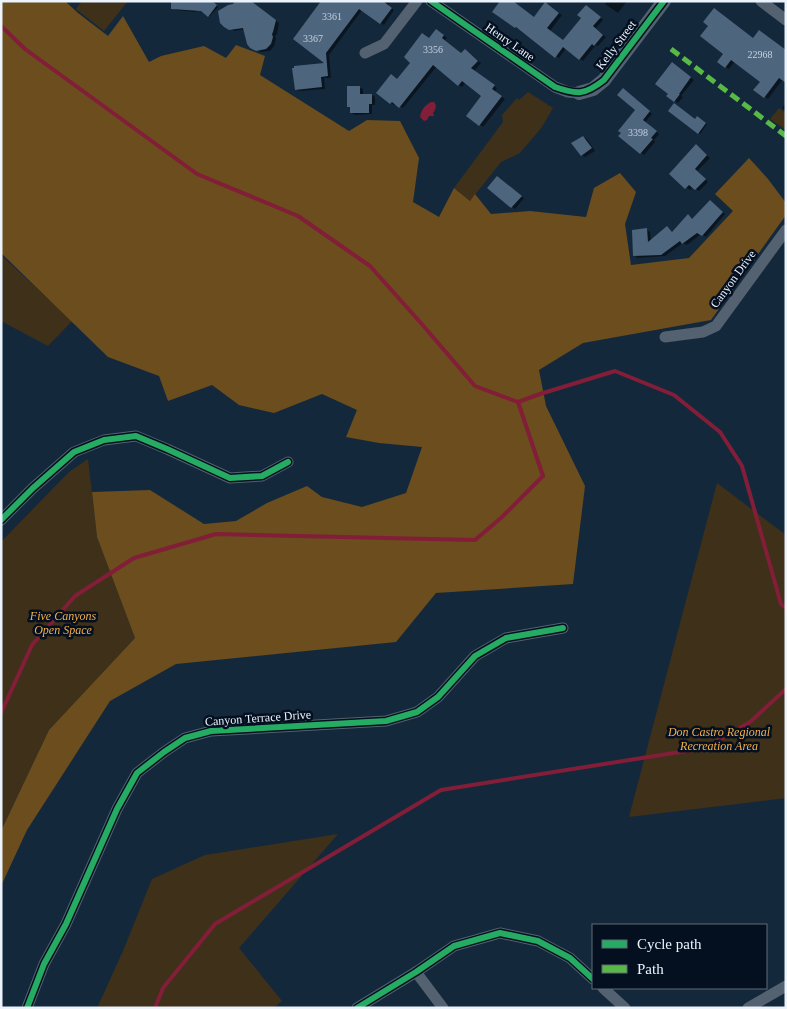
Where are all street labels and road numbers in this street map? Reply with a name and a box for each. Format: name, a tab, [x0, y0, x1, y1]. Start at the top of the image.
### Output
street label: Kelly Street	[593, 17, 639, 72]
street label: Henry Lane	[483, 20, 537, 64]
street label: Canyon Drive	[707, 248, 759, 310]
street label: Canyon Terrace Drive	[205, 707, 311, 729]

